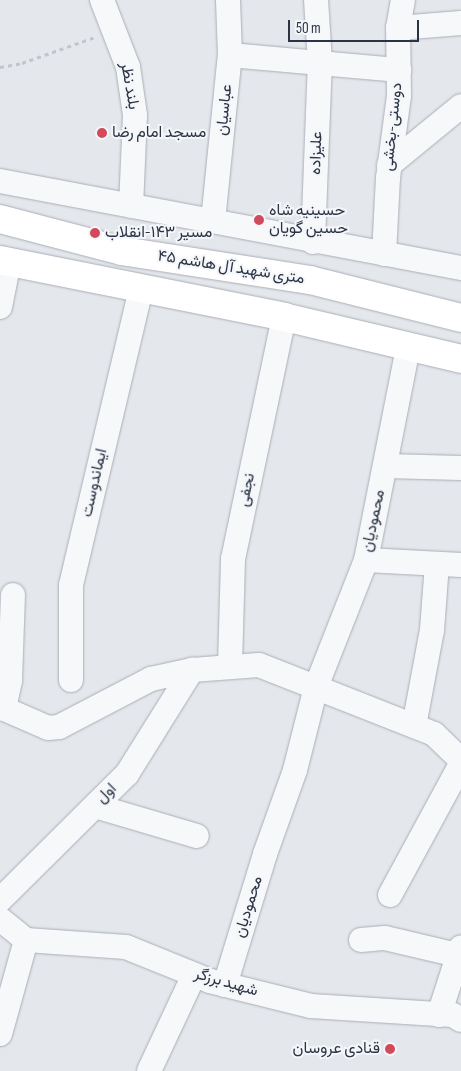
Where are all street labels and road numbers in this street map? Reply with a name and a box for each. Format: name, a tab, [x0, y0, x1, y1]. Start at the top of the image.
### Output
street label: بلند نظر	[115, 61, 143, 111]
street label: دوستی-بخشی	[379, 82, 407, 172]
street label: عباسیان	[213, 83, 237, 137]
street label: علیزاده	[307, 131, 327, 175]
street label: ۴۵ متری شهید آل هاشم	[156, 247, 306, 289]
street label: ایماندوست	[78, 447, 112, 519]
street label: نجفی	[234, 471, 260, 509]
street label: محمودیان	[358, 488, 390, 554]
street label: اول	[93, 780, 121, 808]
street label: محمودیان	[231, 874, 267, 940]
street label: شهید برزگر	[192, 965, 260, 1001]

